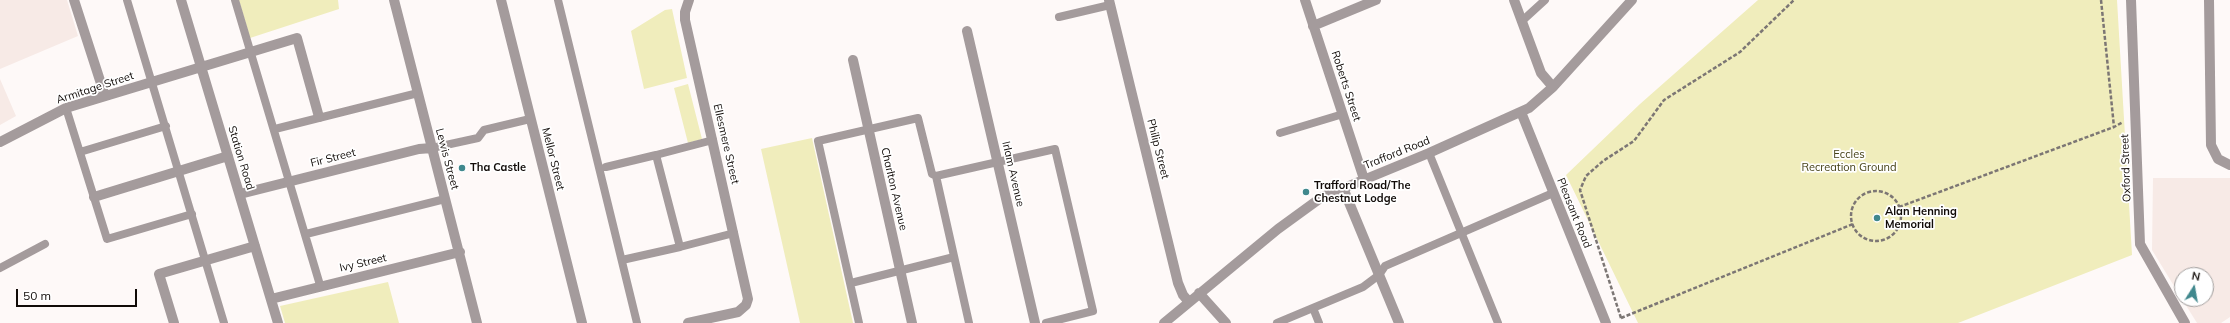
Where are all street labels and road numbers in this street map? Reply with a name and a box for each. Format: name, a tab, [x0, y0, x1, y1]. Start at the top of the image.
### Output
street label: Roberts Street	[1328, 49, 1364, 123]
street label: Armitage Street	[55, 69, 135, 107]
street label: Ellesmere Street	[710, 103, 742, 185]
street label: Philip Street	[1144, 118, 1172, 180]
street label: Station Road	[225, 124, 257, 192]
street label: Mellor Street	[539, 126, 567, 192]
street label: Lewis Street	[433, 127, 461, 191]
street label: Trafford Road	[1362, 134, 1432, 172]
street label: Oxford Street	[2118, 134, 2134, 202]
street label: Irlam Avenue	[999, 140, 1027, 208]
street label: Fir Street	[309, 146, 357, 170]
street label: Charlton Avenue	[878, 146, 910, 232]
street label: Pleasant Road	[1554, 176, 1594, 250]
street label: Ivy Street	[338, 251, 388, 275]

